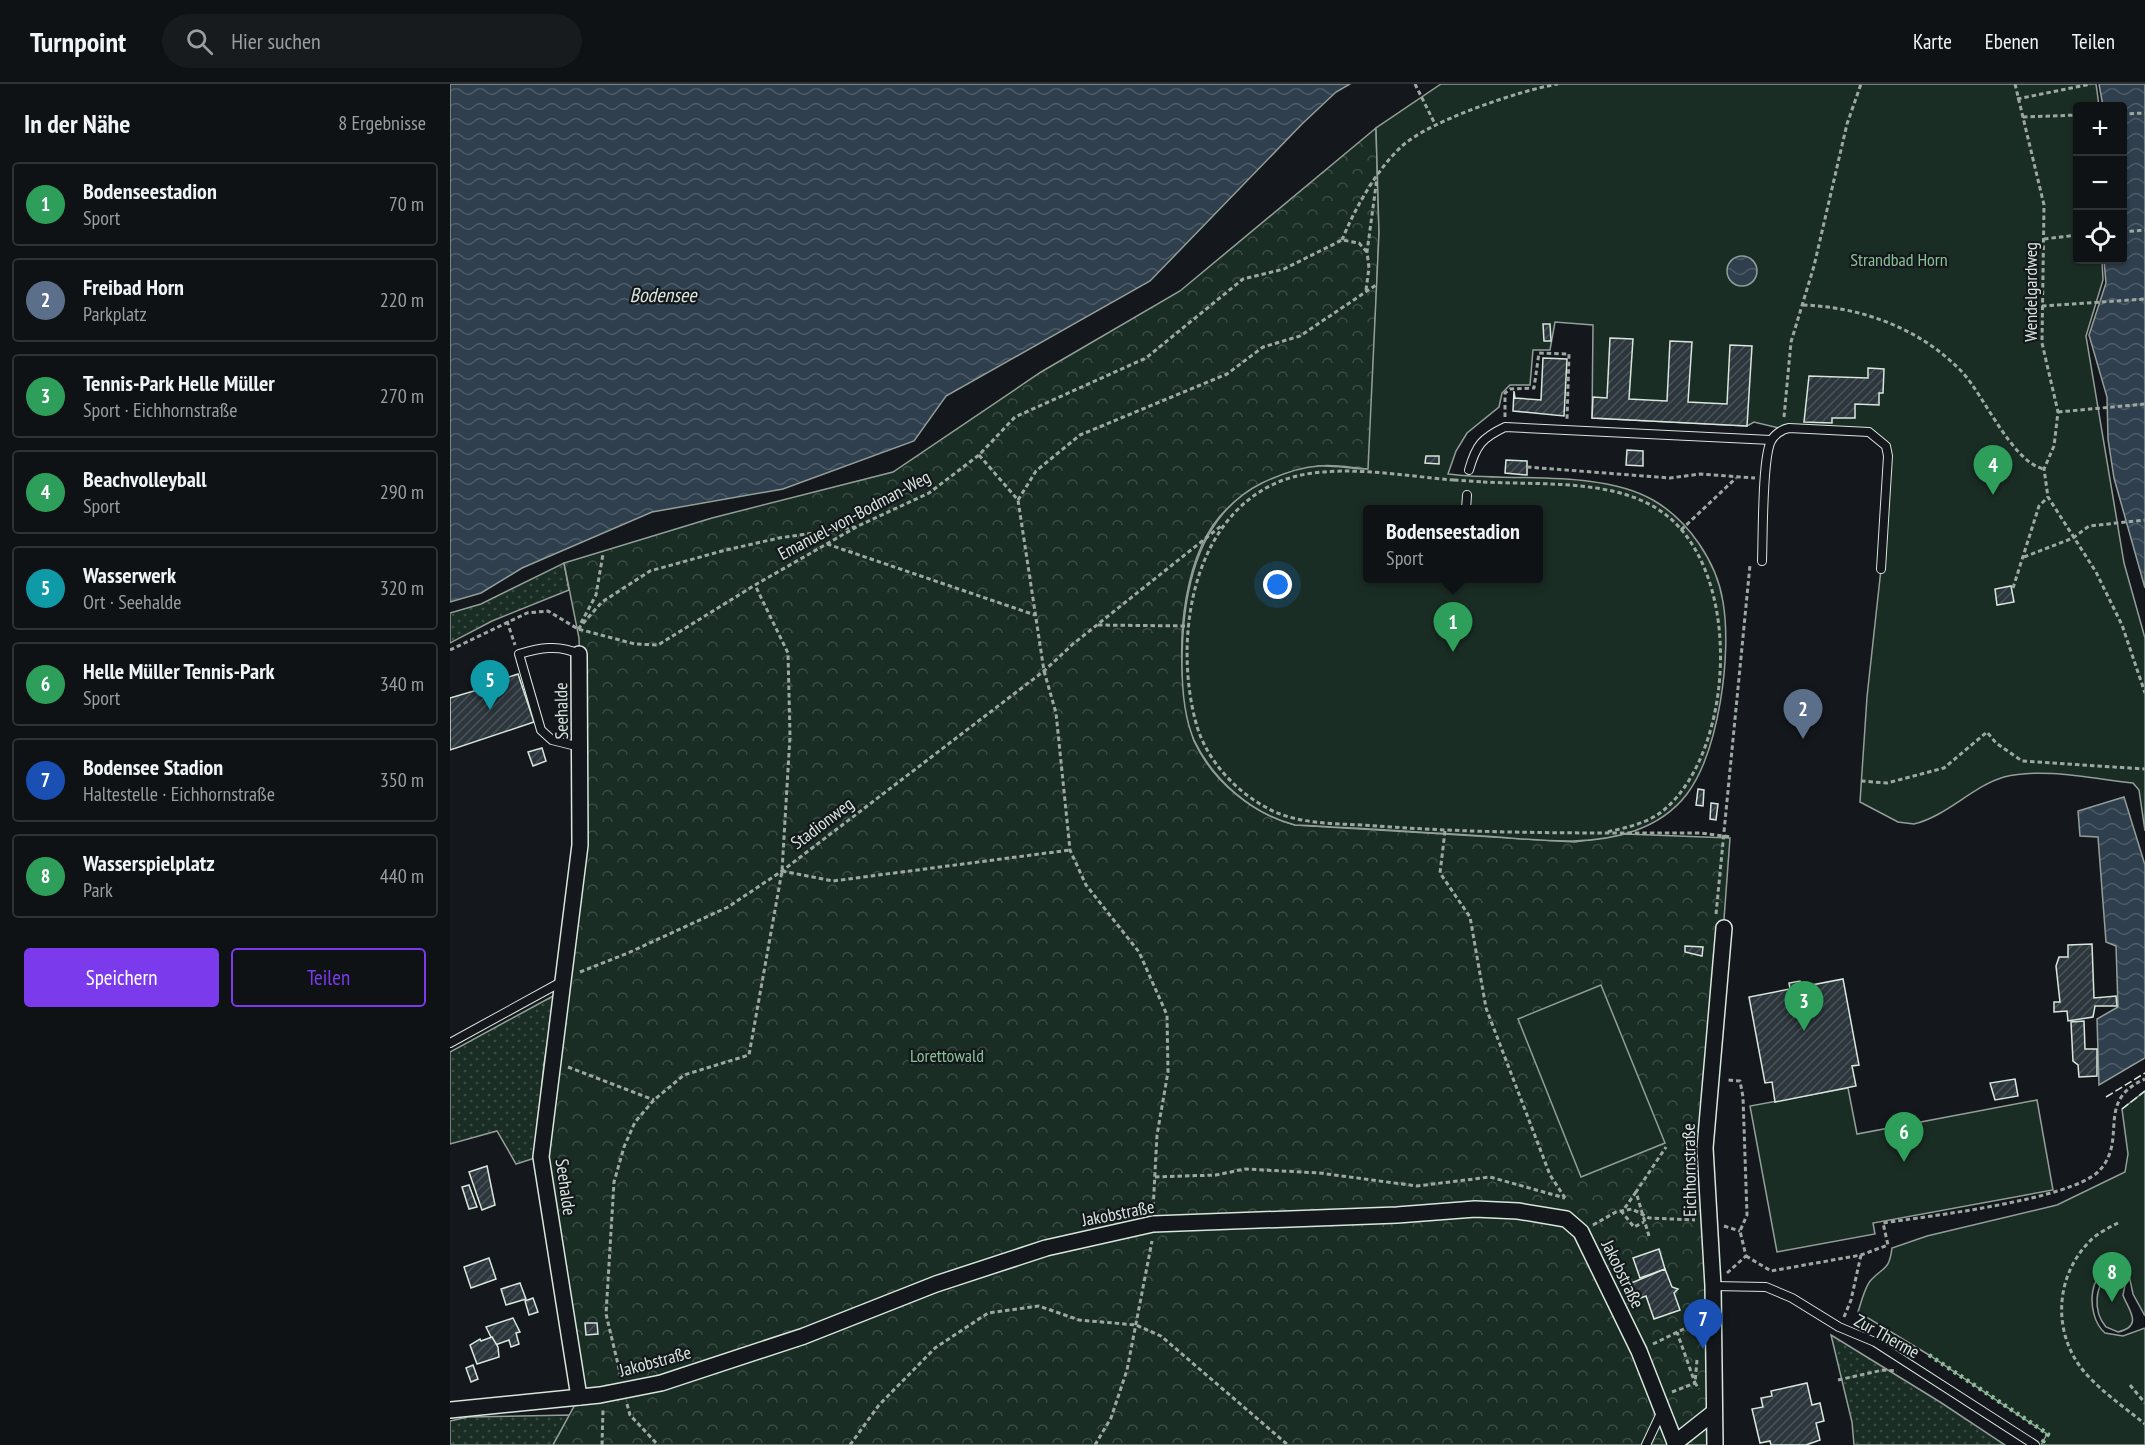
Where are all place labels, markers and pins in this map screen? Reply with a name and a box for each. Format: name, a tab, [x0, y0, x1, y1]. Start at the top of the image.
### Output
pin: 4	[1974, 446, 2012, 495]
pin: 1	[1434, 602, 1472, 652]
pin: 5	[470, 660, 510, 710]
pin: 2	[1784, 690, 1822, 739]
pin: 3	[1784, 982, 1824, 1031]
pin: 6	[1884, 1112, 1924, 1162]
pin: 8	[2092, 1252, 2132, 1302]
pin: 7	[1684, 1300, 1722, 1349]

